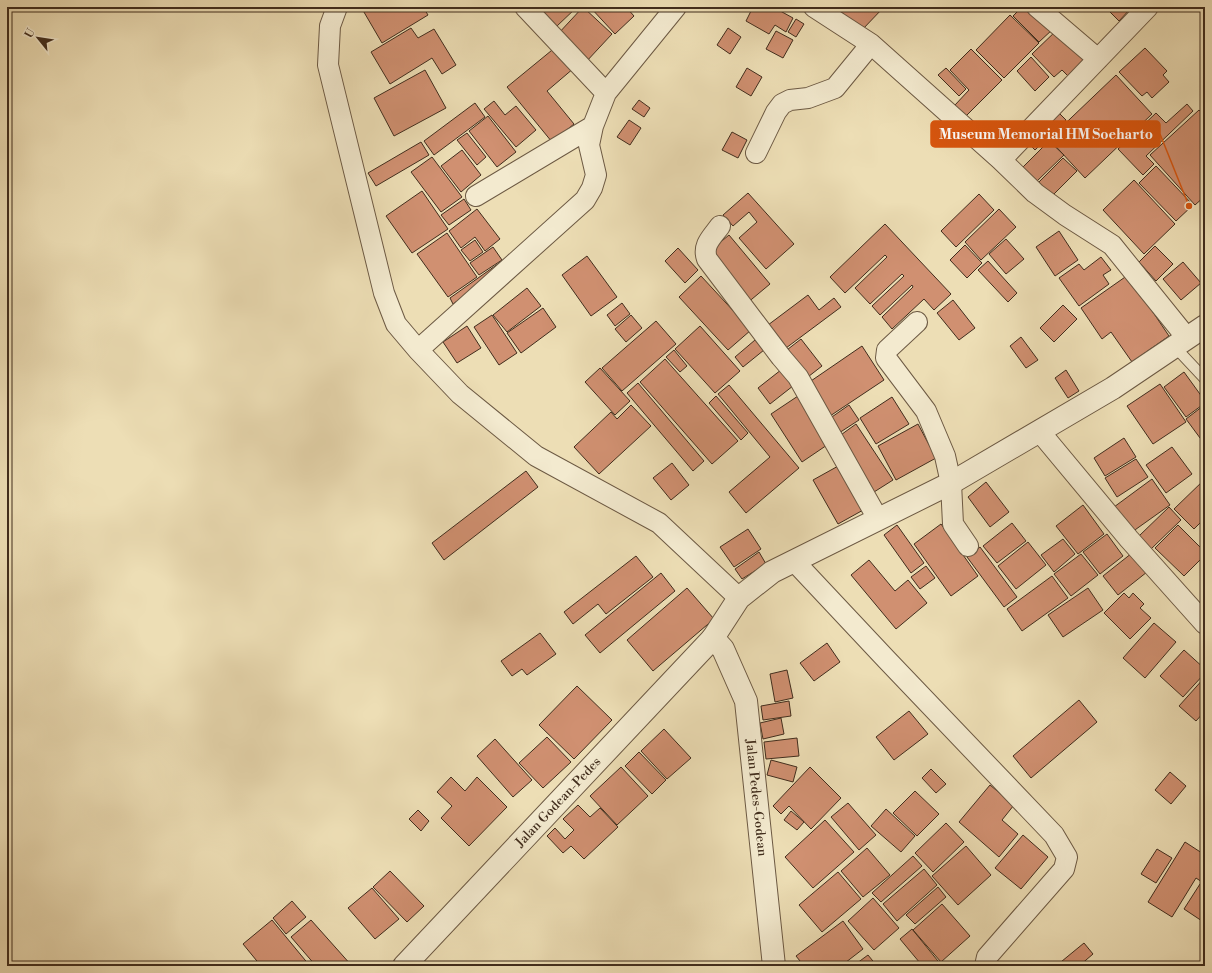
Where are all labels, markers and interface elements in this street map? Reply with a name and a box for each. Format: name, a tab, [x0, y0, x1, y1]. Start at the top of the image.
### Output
north arrow	[18, 18, 58, 58]
text: U	[22, 26, 39, 41]
callout: Museum Memorial HM Soeharto	[931, 121, 1160, 147]
text: Museum Memorial HM Soeharto	[939, 126, 1153, 144]
street label: Jalan Pedes-Godean	[742, 737, 770, 857]
street label: Jalan Godean-Pedes	[511, 754, 605, 851]

